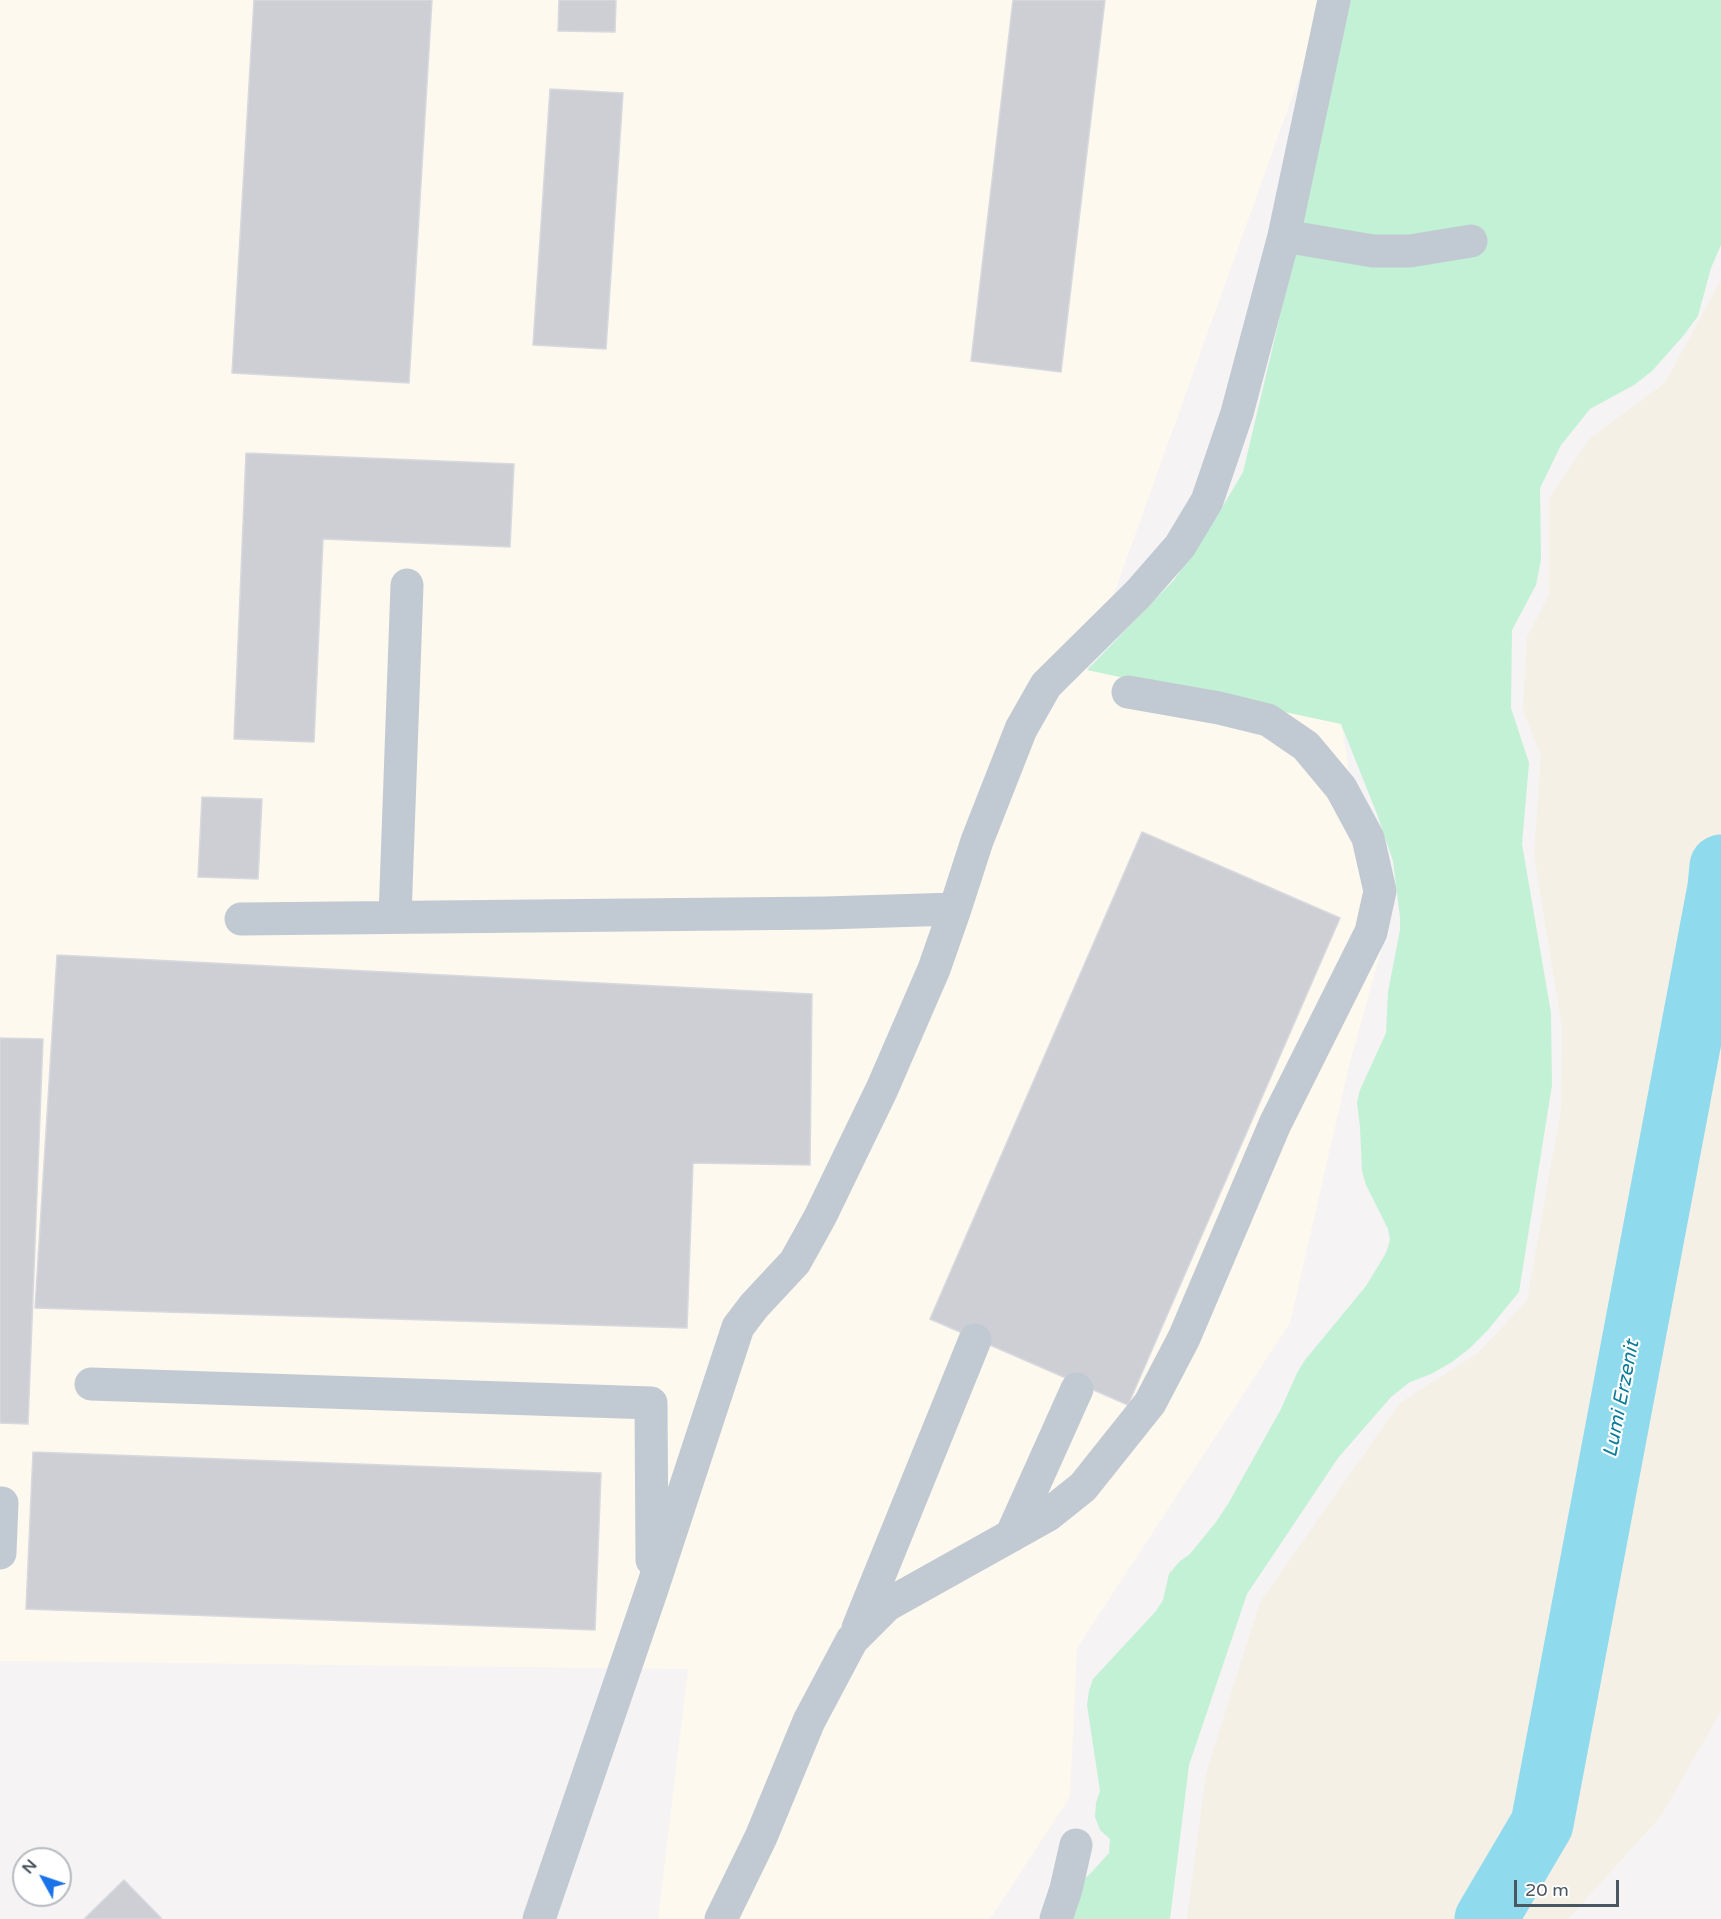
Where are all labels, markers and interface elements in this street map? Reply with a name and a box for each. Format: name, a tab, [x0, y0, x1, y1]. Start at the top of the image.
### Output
water label: Lumi Erzenit	[1599, 1338, 1645, 1460]
north arrow	[12, 1847, 72, 1907]
text: N	[18, 1855, 42, 1878]
scale bar	[1517, 1868, 1622, 1906]
text: 20 m	[1525, 1879, 1569, 1901]

